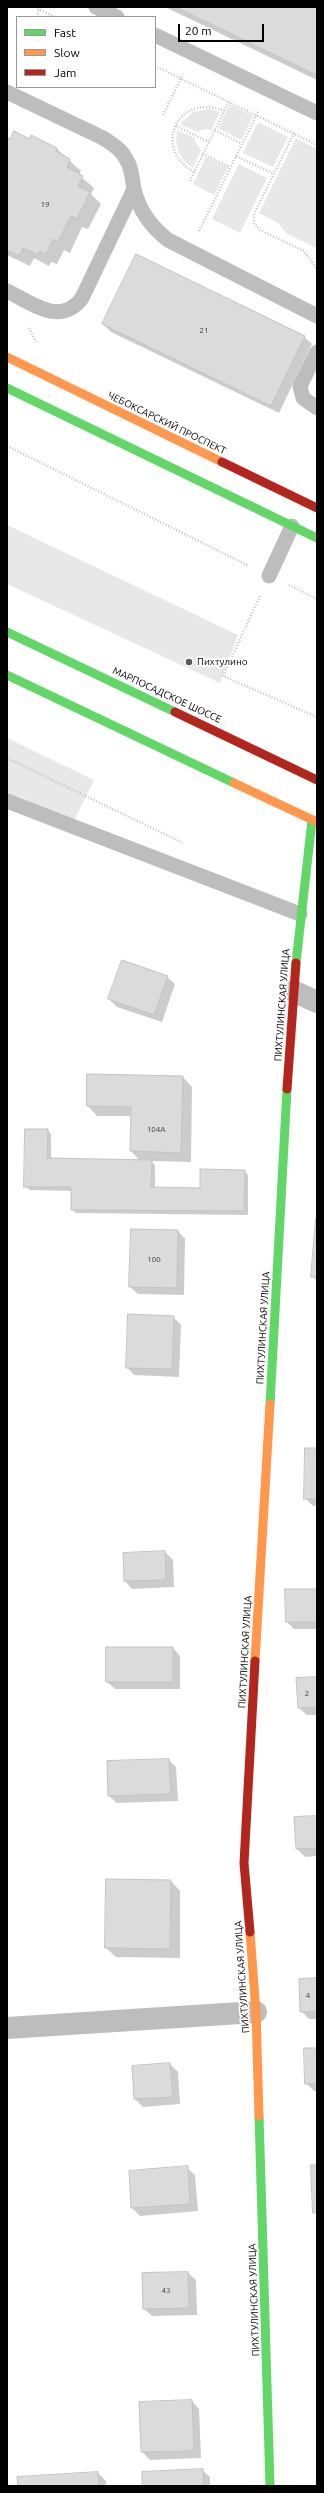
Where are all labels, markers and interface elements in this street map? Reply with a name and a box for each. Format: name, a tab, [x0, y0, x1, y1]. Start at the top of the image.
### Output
legend	[16, 16, 156, 88]
scale bar	[180, 16, 266, 42]
text: 20 m	[185, 24, 212, 37]
text: Fast	[54, 26, 76, 39]
text: Slow	[54, 46, 80, 59]
text: Jam	[54, 66, 76, 79]
house number: 19	[40, 199, 50, 209]
house number: 21	[199, 325, 209, 335]
street label: ЧЕБОКСАРСКИЙ ПРОСПЕКТ	[106, 389, 228, 457]
place label: Пихтулино	[197, 656, 248, 668]
marker: Пихтулино	[184, 657, 194, 667]
street label: МАРПОСАДСКОЕ ШОССЕ	[111, 664, 223, 726]
street label: ПИХТУЛИНСКАЯ УЛИЦА	[272, 948, 292, 1062]
house number: 104А	[147, 1124, 165, 1134]
house number: 100	[147, 1254, 161, 1264]
street label: ПИХТУЛИНСКАЯ УЛИЦА	[254, 1271, 272, 1385]
street label: ПИХТУЛИНСКАЯ УЛИЦА	[236, 1595, 254, 1709]
house number: 2	[305, 1688, 309, 1698]
street label: ПИХТУЛИНСКАЯ УЛИЦА	[232, 1920, 252, 2034]
house number: 4	[306, 1990, 310, 2000]
street label: ПИХТУЛИНСКАЯ УЛИЦА	[246, 2243, 262, 2357]
house number: 43	[161, 2285, 171, 2295]

